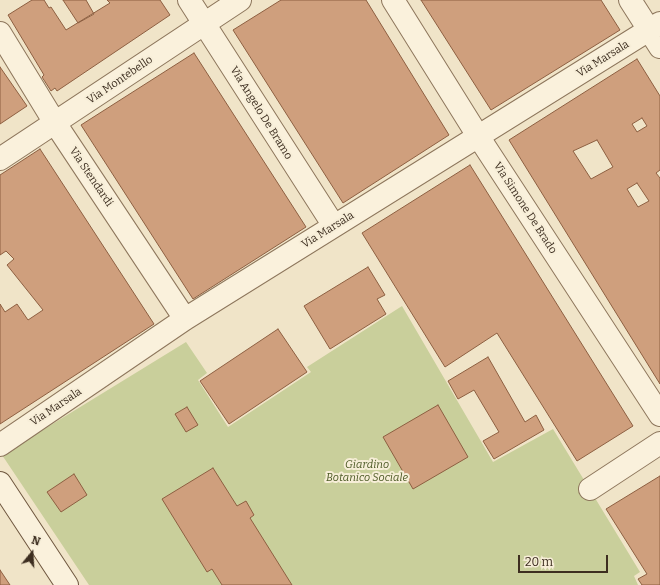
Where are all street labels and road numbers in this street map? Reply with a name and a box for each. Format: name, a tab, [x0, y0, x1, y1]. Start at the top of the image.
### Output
street label: Via Marsala	[574, 38, 632, 80]
street label: Via Montebello	[85, 53, 155, 107]
street label: Via Angelo De Bramo	[227, 64, 295, 162]
street label: Via Stendardi	[66, 145, 116, 209]
street label: Via Simone De Brado	[491, 160, 559, 256]
street label: Via Marsala	[299, 209, 357, 251]
street label: Via Marsala	[28, 385, 84, 429]

